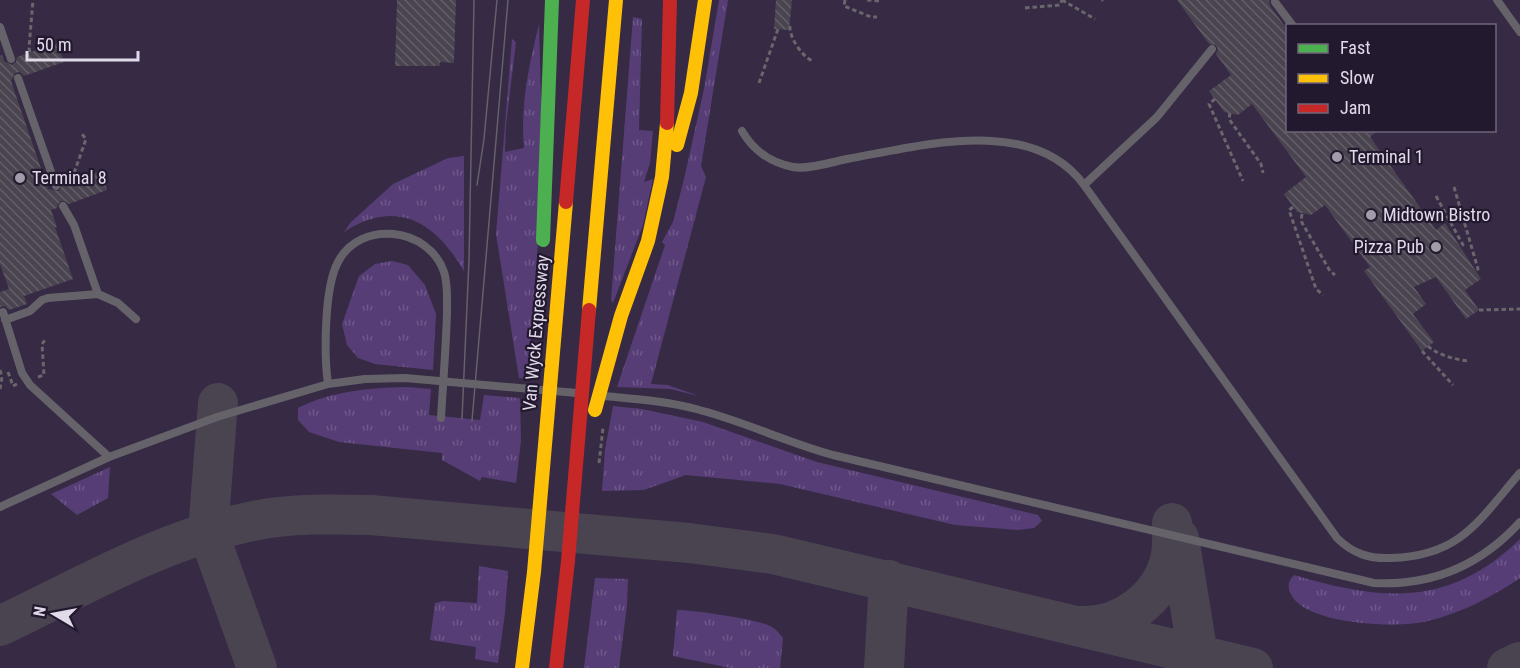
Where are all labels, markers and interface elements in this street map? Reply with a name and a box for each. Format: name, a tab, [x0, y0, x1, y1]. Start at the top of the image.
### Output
scale bar	[27, 24, 138, 62]
legend	[1286, 24, 1496, 132]
text: 50 m	[36, 34, 71, 55]
text: Fast	[1340, 37, 1371, 58]
text: Slow	[1340, 67, 1375, 88]
text: Jam	[1340, 97, 1371, 118]
place label: Terminal 1	[1349, 146, 1424, 167]
marker: Terminal 1	[1330, 150, 1344, 164]
place label: Terminal 8	[32, 167, 107, 188]
marker: Terminal 8	[13, 171, 27, 185]
place label: Midtown Bistro	[1383, 204, 1490, 225]
marker: Midtown Bistro	[1364, 208, 1378, 222]
place label: Pizza Pub	[1354, 236, 1424, 257]
marker: Pizza Pub	[1429, 240, 1443, 254]
street label: Van Wyck Expressway	[518, 254, 553, 412]
north arrow	[24, 584, 84, 644]
text: N	[30, 605, 50, 618]

